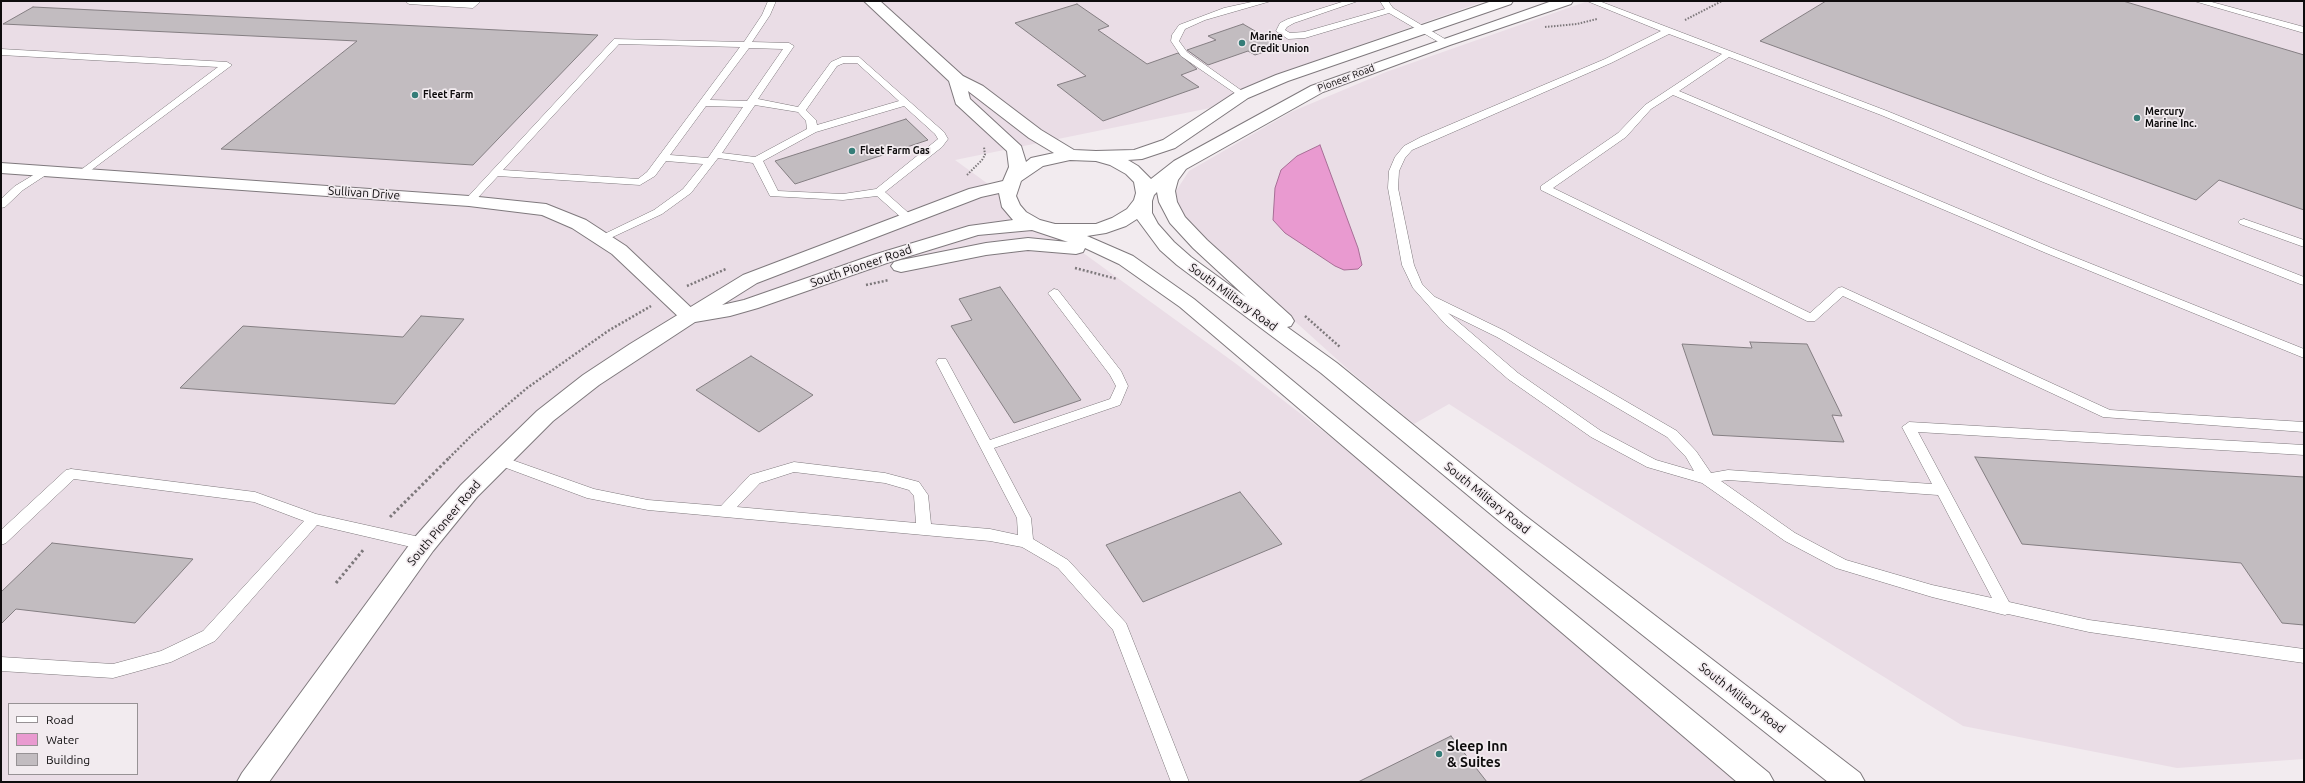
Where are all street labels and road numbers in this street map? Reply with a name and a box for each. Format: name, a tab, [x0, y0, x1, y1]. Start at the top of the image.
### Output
street label: Pioneer Road	[1316, 62, 1376, 94]
street label: Sullivan Drive	[327, 183, 401, 203]
street label: South Pioneer Road	[808, 242, 914, 290]
street label: South Military Road	[1186, 260, 1280, 334]
street label: South Military Road	[1441, 459, 1533, 537]
street label: South Pioneer Road	[404, 478, 484, 568]
street label: South Military Road	[1696, 660, 1788, 736]

